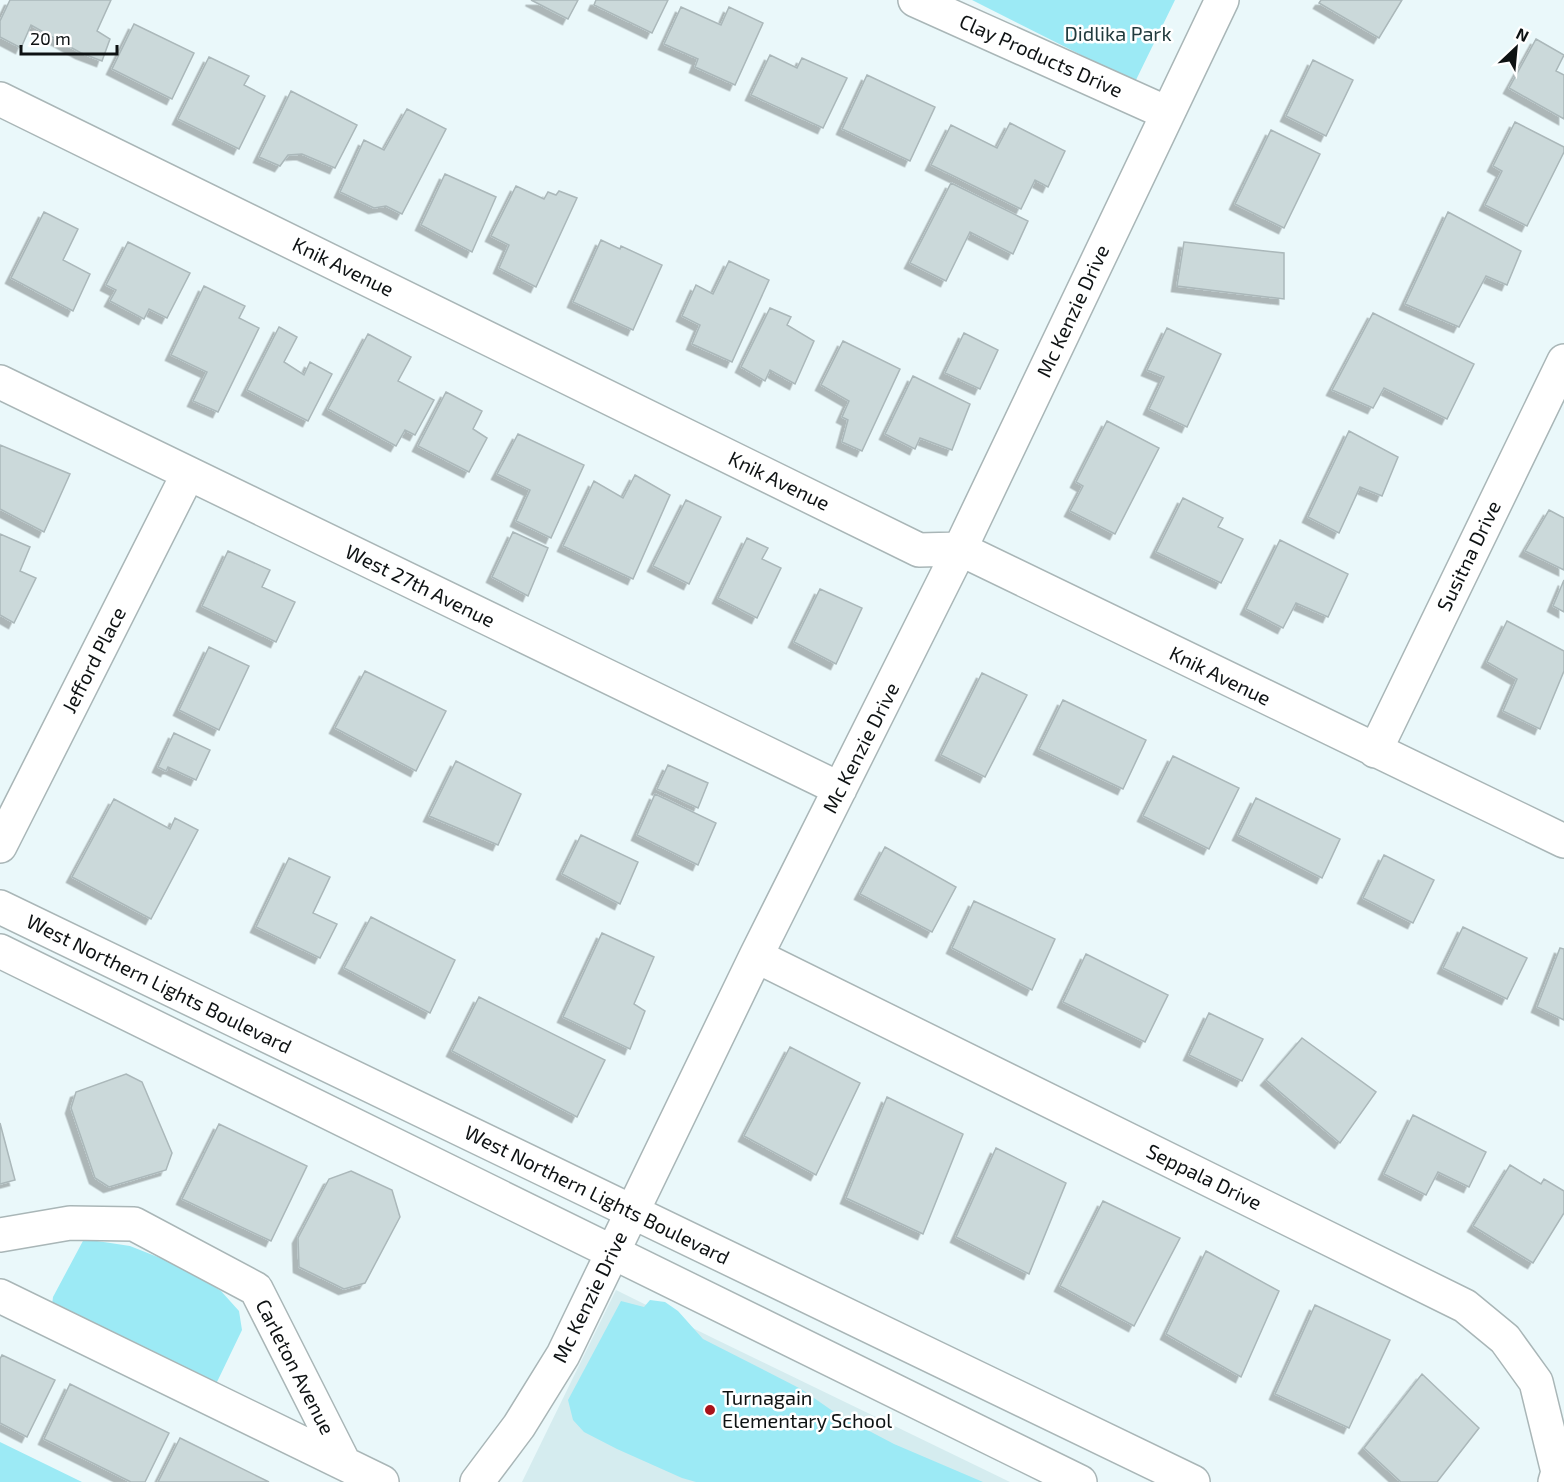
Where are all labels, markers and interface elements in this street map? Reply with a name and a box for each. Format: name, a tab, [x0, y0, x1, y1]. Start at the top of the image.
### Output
street label: Clay Products Drive	[956, 8, 1127, 102]
scale bar	[21, 18, 117, 56]
north arrow	[1486, 18, 1546, 78]
park label: Didlika Park	[1064, 21, 1172, 45]
text: N	[1513, 23, 1532, 45]
text: 20 m	[30, 27, 71, 49]
street label: Knik Avenue	[289, 231, 398, 301]
street label: Mc Kenzie Drive	[1031, 240, 1113, 381]
street label: Knik Avenue	[725, 445, 834, 515]
street label: Susitna Drive	[1431, 496, 1505, 615]
street label: West 27th Avenue	[342, 539, 499, 632]
street label: Jefford Place	[56, 603, 130, 717]
street label: Knik Avenue	[1166, 640, 1275, 710]
street label: Mc Kenzie Drive	[817, 678, 903, 817]
street label: West Northern Lights Boulevard	[23, 908, 296, 1058]
street label: West Northern Lights Boulevard	[461, 1119, 734, 1269]
street label: Seppala Drive	[1143, 1138, 1266, 1214]
street label: Mc Kenzie Drive	[547, 1227, 631, 1366]
street label: Carleton Avenue	[251, 1295, 340, 1438]
place label: Turnagain Elementary School	[722, 1385, 892, 1432]
marker: Turnagain Elementary School	[703, 1403, 717, 1417]

